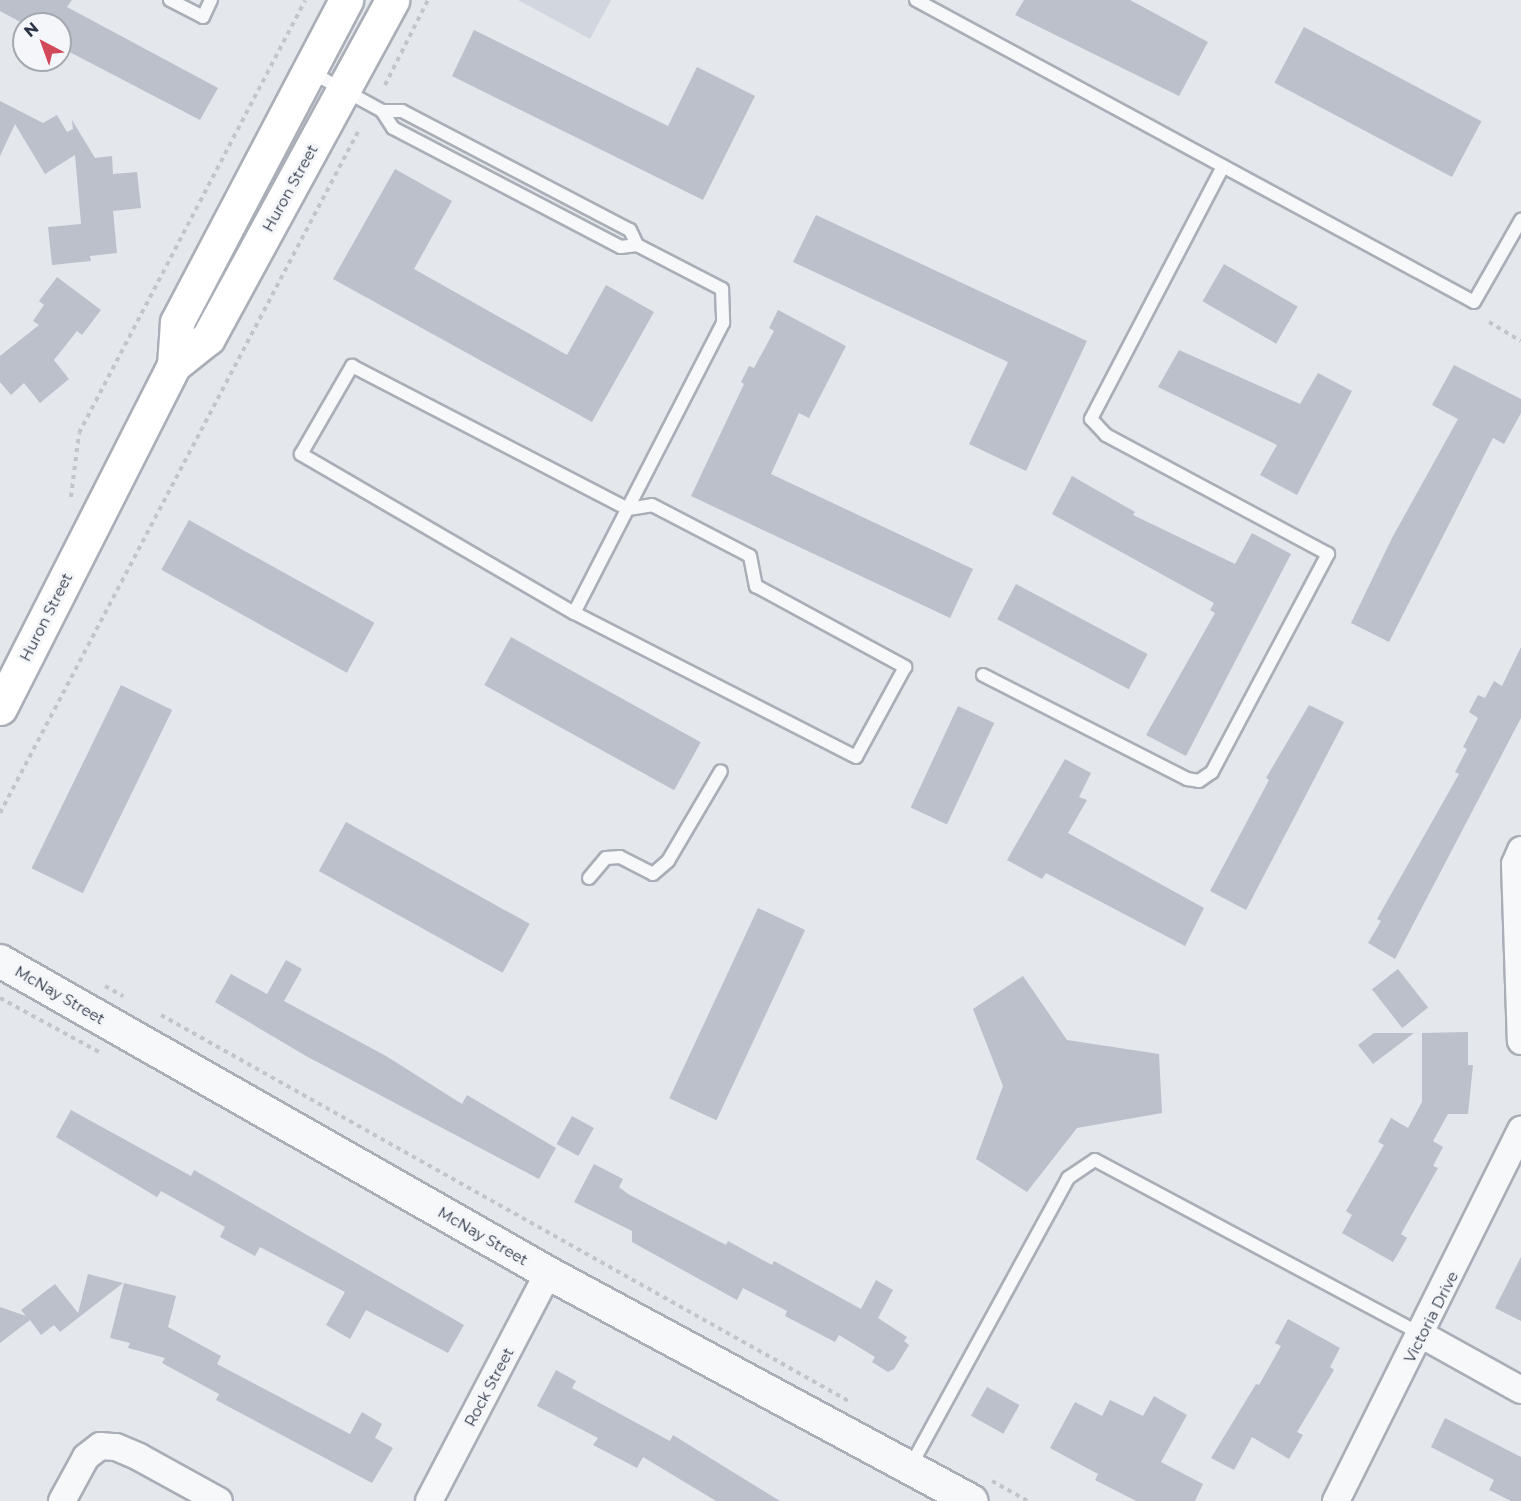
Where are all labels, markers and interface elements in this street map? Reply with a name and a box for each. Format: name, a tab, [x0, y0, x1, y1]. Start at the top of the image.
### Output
north arrow	[12, 12, 72, 72]
text: N	[20, 18, 42, 41]
street label: Huron Street	[259, 141, 321, 235]
street label: Huron Street	[16, 570, 76, 664]
street label: McNay Street	[12, 962, 108, 1028]
street label: McNay Street	[435, 1203, 531, 1269]
street label: Victoria Drive	[1400, 1268, 1462, 1366]
street label: Rock Street	[461, 1344, 517, 1430]

